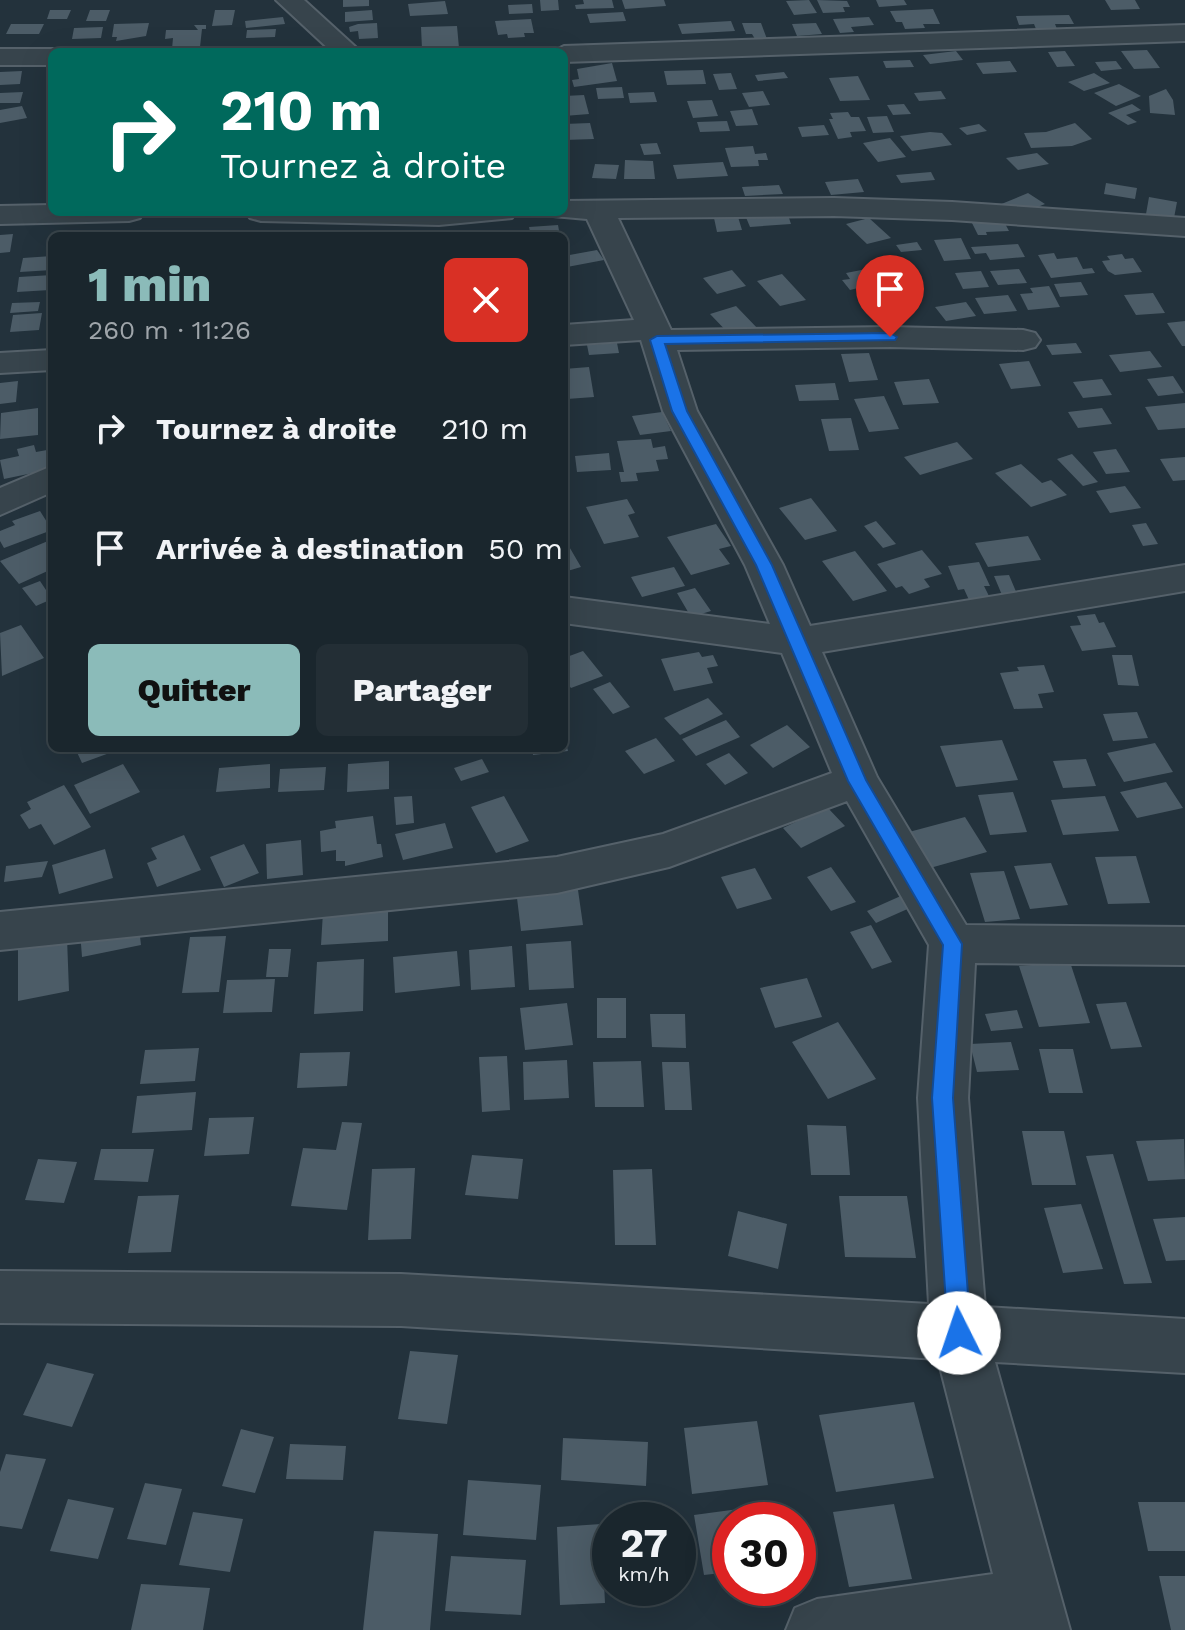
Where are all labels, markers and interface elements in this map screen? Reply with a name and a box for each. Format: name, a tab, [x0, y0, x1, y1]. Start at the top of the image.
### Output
text: 210 m	[220, 78, 382, 144]
icon: right	[88, 80, 192, 184]
text: Tournez à droite	[220, 145, 506, 187]
pin	[856, 255, 924, 337]
text: 1 min	[88, 256, 211, 313]
button: close	[444, 258, 528, 342]
icon: arrive	[868, 267, 912, 311]
text: 260 m · 11:26	[88, 315, 251, 345]
icon: right	[88, 406, 132, 450]
text: Tournez à droite	[156, 411, 397, 446]
text: 210 m	[441, 411, 528, 446]
icon: arrive	[88, 526, 132, 570]
text: Arrivée à destination	[156, 531, 464, 566]
text: 50 m	[488, 531, 563, 566]
button: Quitter	[88, 644, 300, 736]
button: Partager	[316, 644, 528, 736]
position arrow	[917, 1291, 1001, 1375]
speed limit sign: 30	[712, 1502, 816, 1606]
text: 27	[620, 1520, 668, 1567]
text: km/h	[618, 1562, 670, 1586]

